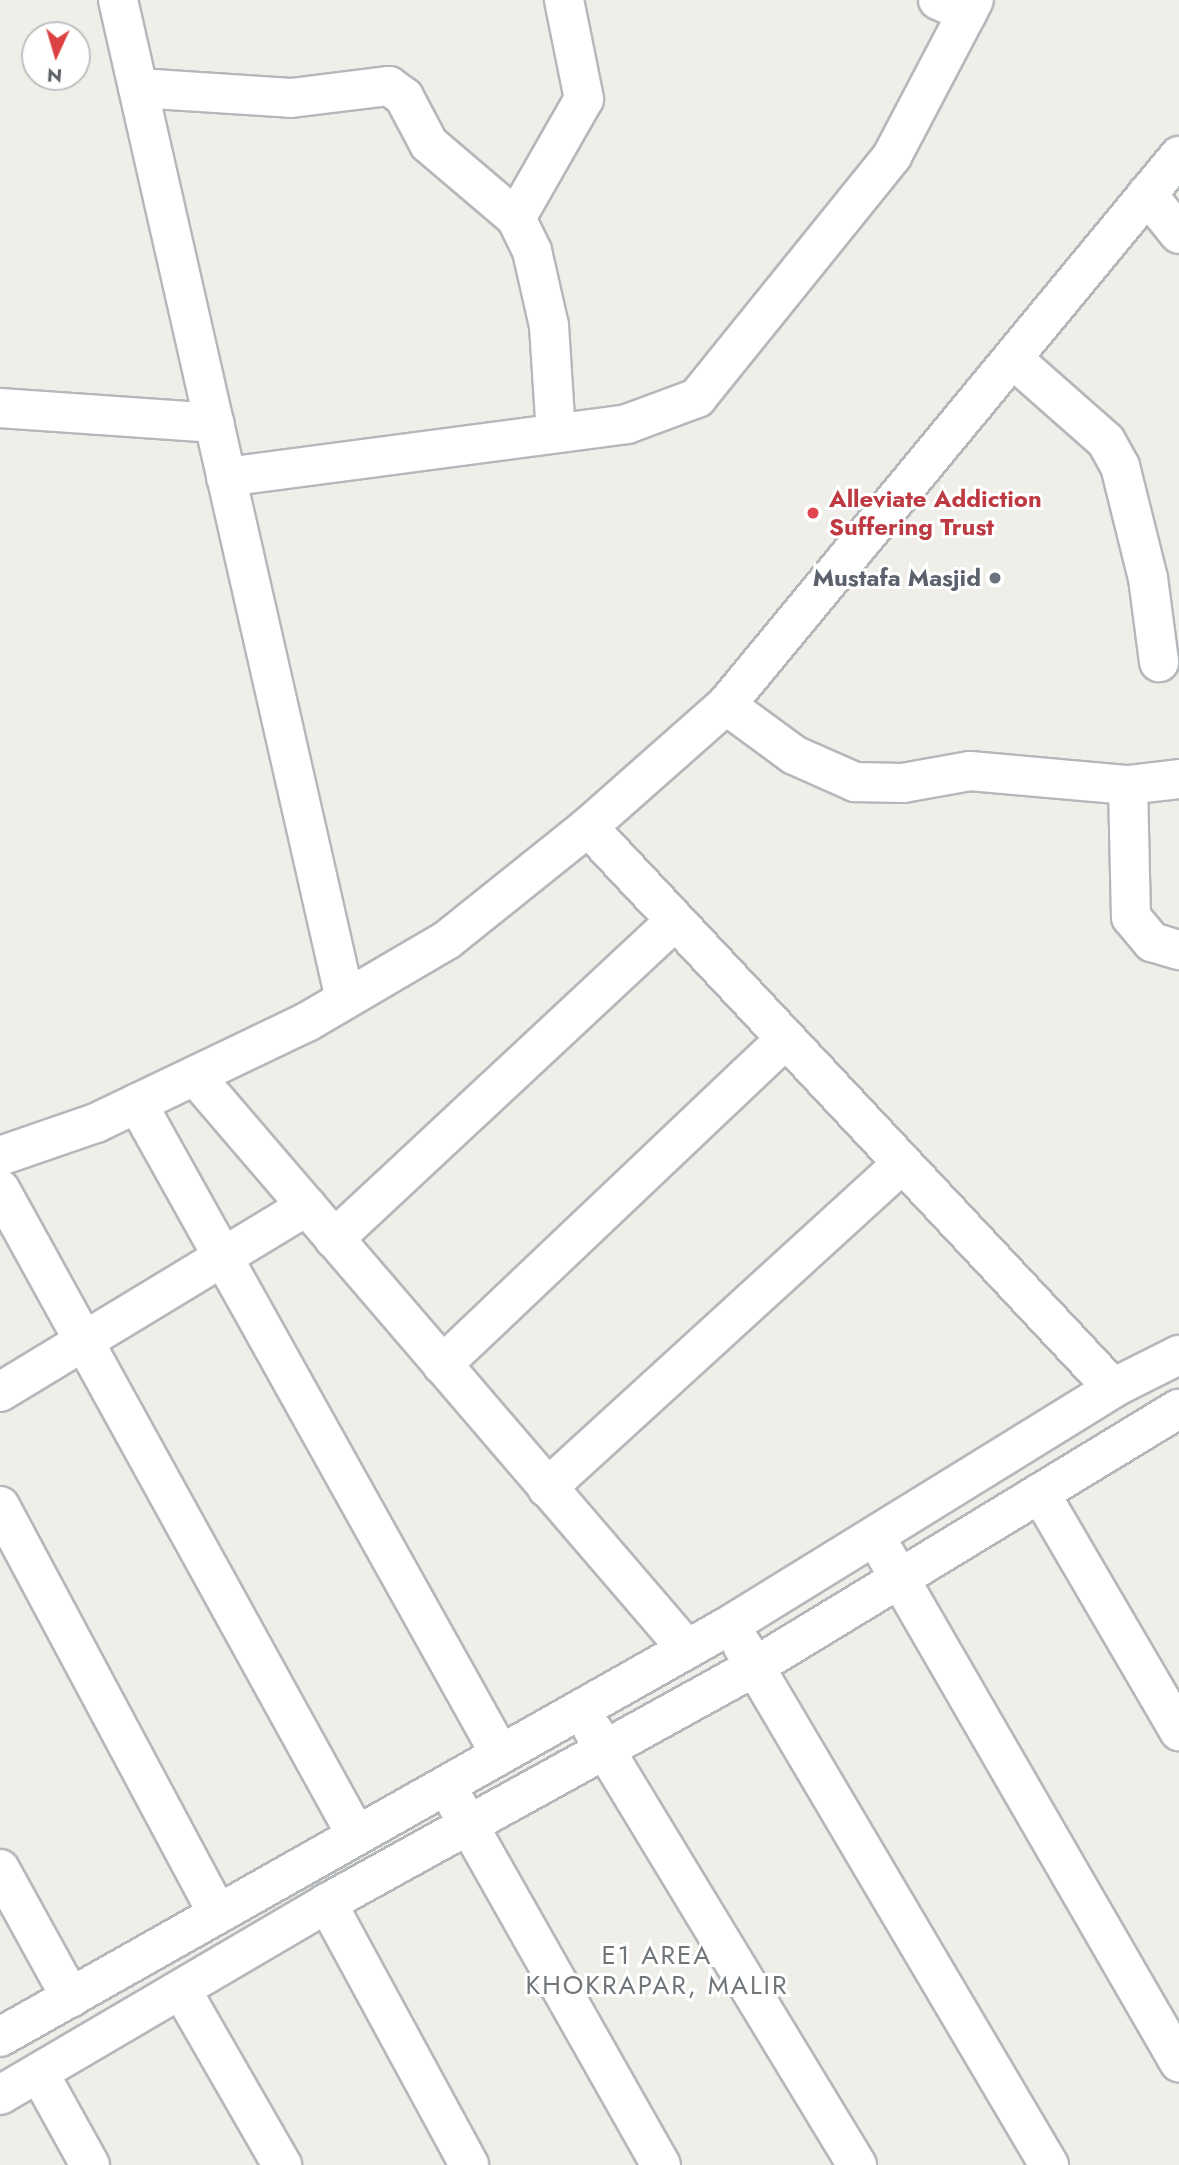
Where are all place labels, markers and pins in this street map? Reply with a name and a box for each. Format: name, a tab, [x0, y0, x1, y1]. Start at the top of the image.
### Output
place label: Alleviate Addiction Suffering Trust	[829, 485, 1042, 541]
marker: Alleviate Addiction Suffering Trust	[803, 503, 823, 523]
place label: Mustafa Masjid	[813, 564, 981, 592]
marker: Mustafa Masjid	[987, 570, 1003, 586]

